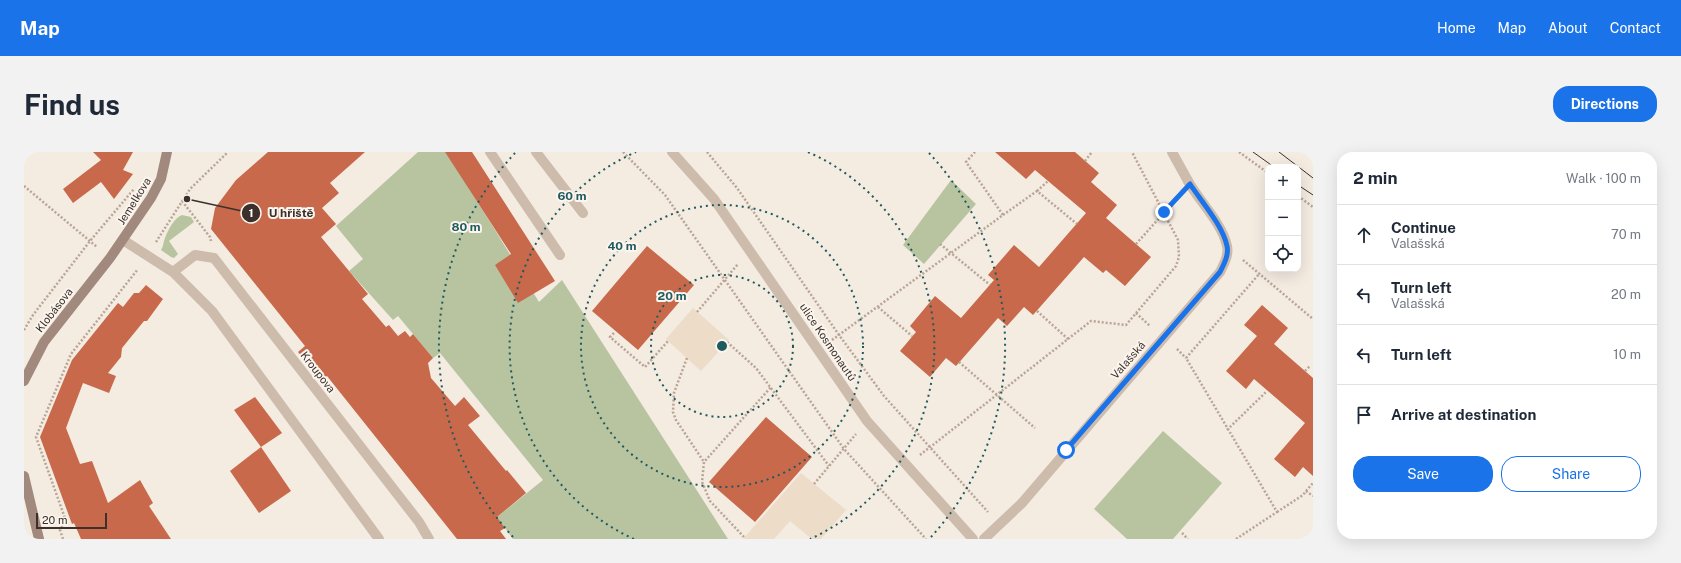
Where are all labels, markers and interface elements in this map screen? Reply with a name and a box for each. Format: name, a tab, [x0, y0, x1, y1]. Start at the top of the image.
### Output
text: Map	[20, 17, 60, 39]
text: Home	[1437, 20, 1476, 36]
text: Map	[1498, 20, 1526, 36]
text: About	[1548, 20, 1588, 36]
text: Contact	[1610, 20, 1661, 36]
button: Directions	[1553, 86, 1657, 122]
text: Find us	[24, 88, 120, 121]
map controls	[1265, 164, 1301, 272]
button: +	[1265, 164, 1301, 200]
text: 2 min	[1353, 168, 1398, 188]
text: Walk · 100 m	[1566, 171, 1641, 186]
street label: Jemelkova	[115, 175, 153, 227]
text: 60 m	[557, 189, 587, 203]
button: −	[1265, 200, 1301, 236]
callout: U hřiště	[241, 201, 321, 225]
route end	[1155, 203, 1173, 221]
text: 1	[248, 206, 254, 220]
text: U hřiště	[269, 206, 313, 220]
text: Continue	[1391, 219, 1456, 236]
text: 80 m	[451, 220, 481, 234]
icon: ahead	[1353, 224, 1375, 246]
text: 70 m	[1611, 227, 1641, 242]
button: locate	[1265, 236, 1301, 272]
text: Valašská	[1391, 236, 1445, 251]
text: 40 m	[607, 239, 637, 253]
text: Turn left	[1391, 279, 1452, 296]
icon: left	[1353, 284, 1375, 306]
street label: Klobásova	[33, 286, 75, 334]
text: 20 m	[1611, 287, 1641, 302]
text: 20 m	[658, 289, 687, 303]
text: Valašská	[1391, 296, 1445, 311]
street label: ulice Kosmonautů	[797, 301, 859, 383]
centre of rings	[715, 339, 729, 353]
street label: Valašská	[1109, 339, 1147, 381]
icon: left	[1353, 344, 1375, 366]
text: Turn left	[1391, 346, 1452, 363]
text: 10 m	[1613, 347, 1641, 362]
street label: Kroupova	[298, 349, 338, 395]
icon: arrive	[1353, 404, 1375, 426]
text: Arrive at destination	[1391, 406, 1536, 423]
route start	[1057, 441, 1075, 459]
button: Save	[1353, 456, 1493, 492]
button: Share	[1501, 456, 1641, 492]
scale bar	[36, 511, 107, 530]
text: 20 m	[42, 514, 67, 526]

